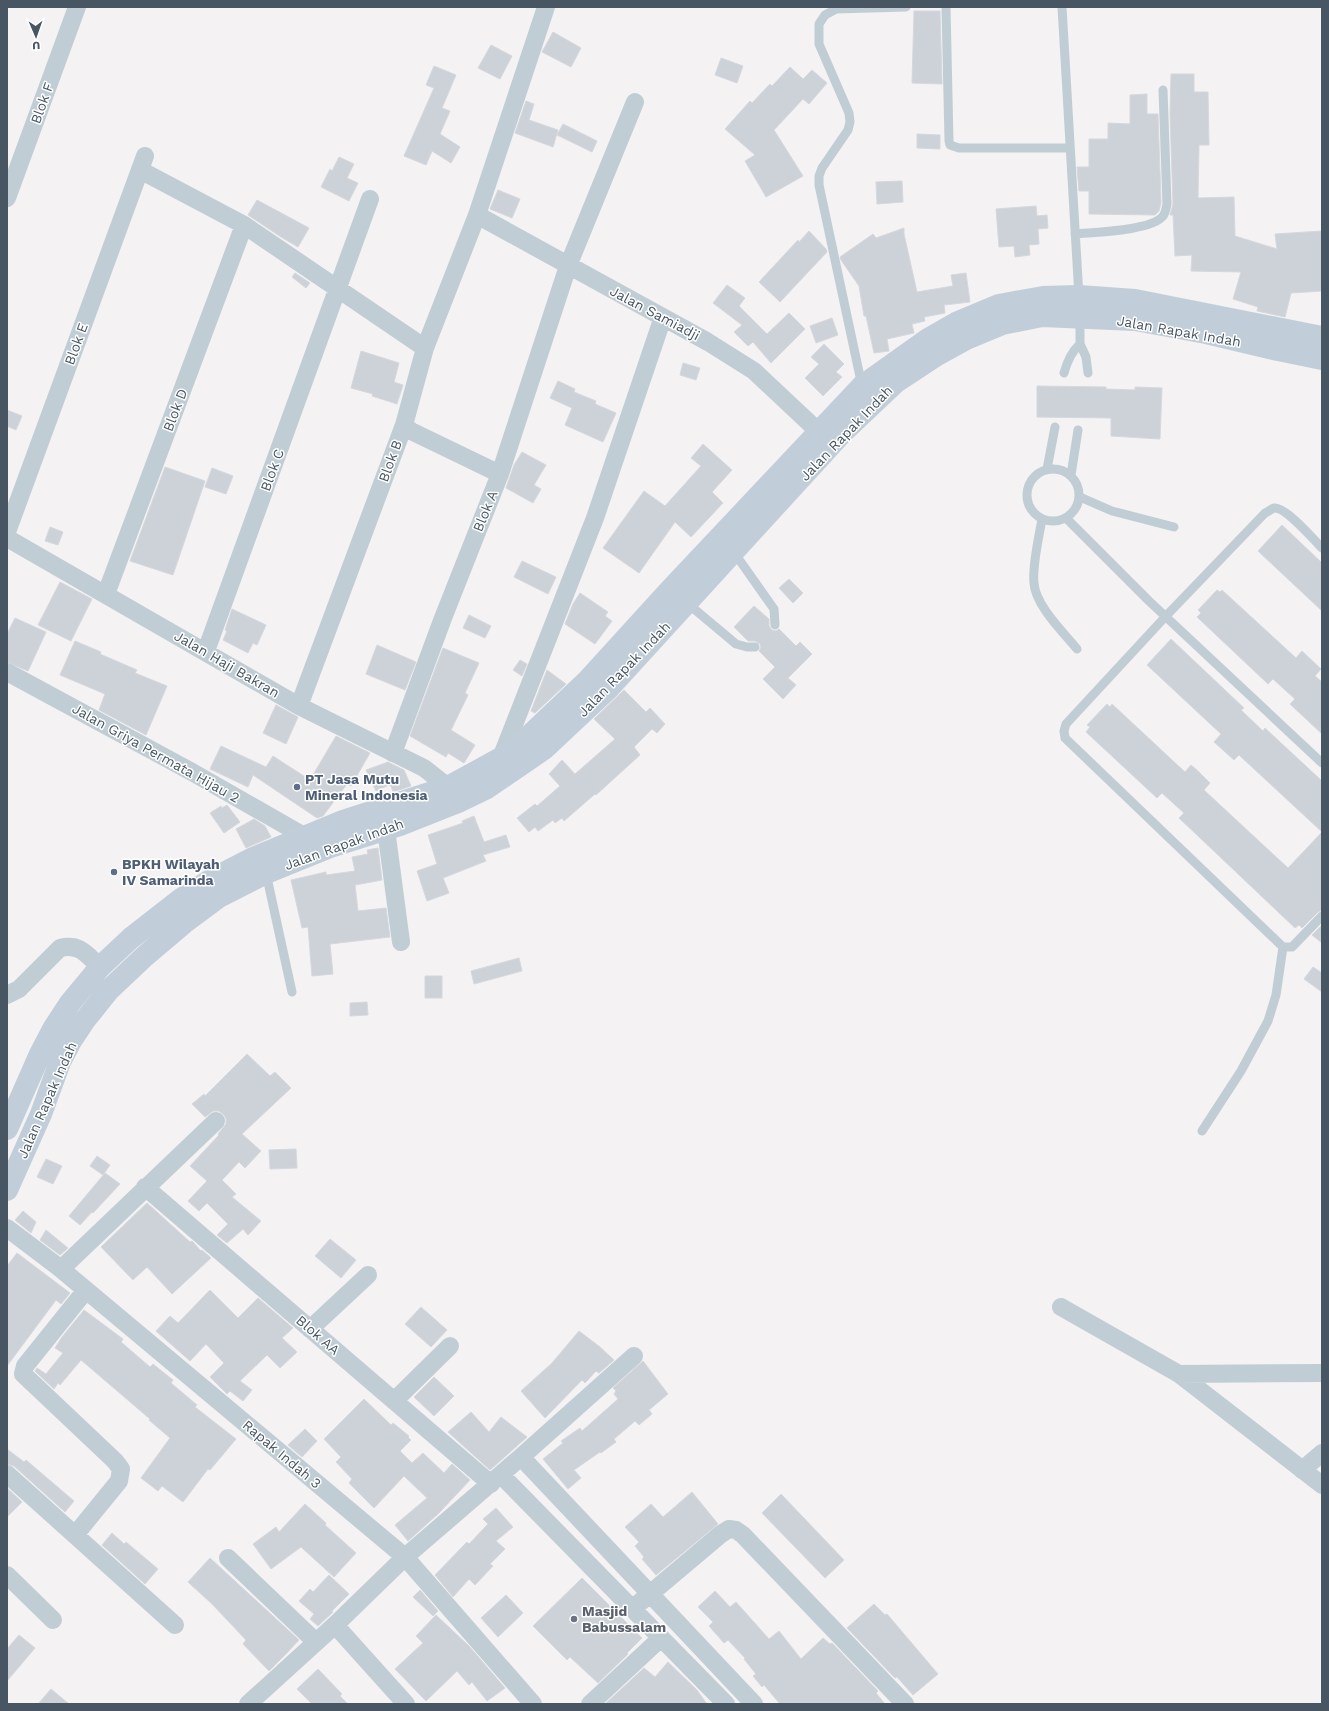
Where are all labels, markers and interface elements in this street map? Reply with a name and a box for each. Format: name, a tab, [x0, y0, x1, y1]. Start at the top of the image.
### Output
north arrow	[16, 16, 56, 56]
text: U	[32, 39, 40, 52]
street label: Blok F	[27, 80, 57, 126]
street label: Jalan Samiadji	[607, 283, 703, 343]
street label: Jalan Rapak Indah	[1116, 312, 1242, 350]
street label: Blok E	[61, 321, 91, 367]
street label: Jalan Rapak Indah	[797, 382, 895, 484]
street label: Blok D	[160, 386, 190, 434]
street label: Blok B	[375, 438, 405, 484]
street label: Blok C	[257, 447, 287, 493]
street label: Blok A	[470, 488, 500, 534]
street label: Jalan Rapak Indah	[575, 618, 673, 720]
street label: Jalan Haji Bakran	[172, 627, 282, 701]
street label: Jalan Griya Permata Hijau 2	[70, 700, 242, 806]
place label: PT Jasa Mutu Mineral Indonesia	[305, 771, 429, 803]
marker: PT Jasa Mutu Mineral Indonesia	[292, 782, 302, 792]
street label: Jalan Rapak Indah	[282, 815, 406, 873]
place label: BPKH Wilayah IV Samarinda	[122, 856, 220, 888]
marker: BPKH Wilayah IV Samarinda	[109, 867, 119, 877]
street label: Jalan Rapak Indah	[14, 1039, 80, 1161]
street label: Blok AA	[293, 1312, 343, 1358]
street label: Rapak Indah 3	[240, 1417, 324, 1491]
place label: Masjid Babussalam	[582, 1603, 666, 1635]
marker: Masjid Babussalam	[569, 1614, 579, 1624]

